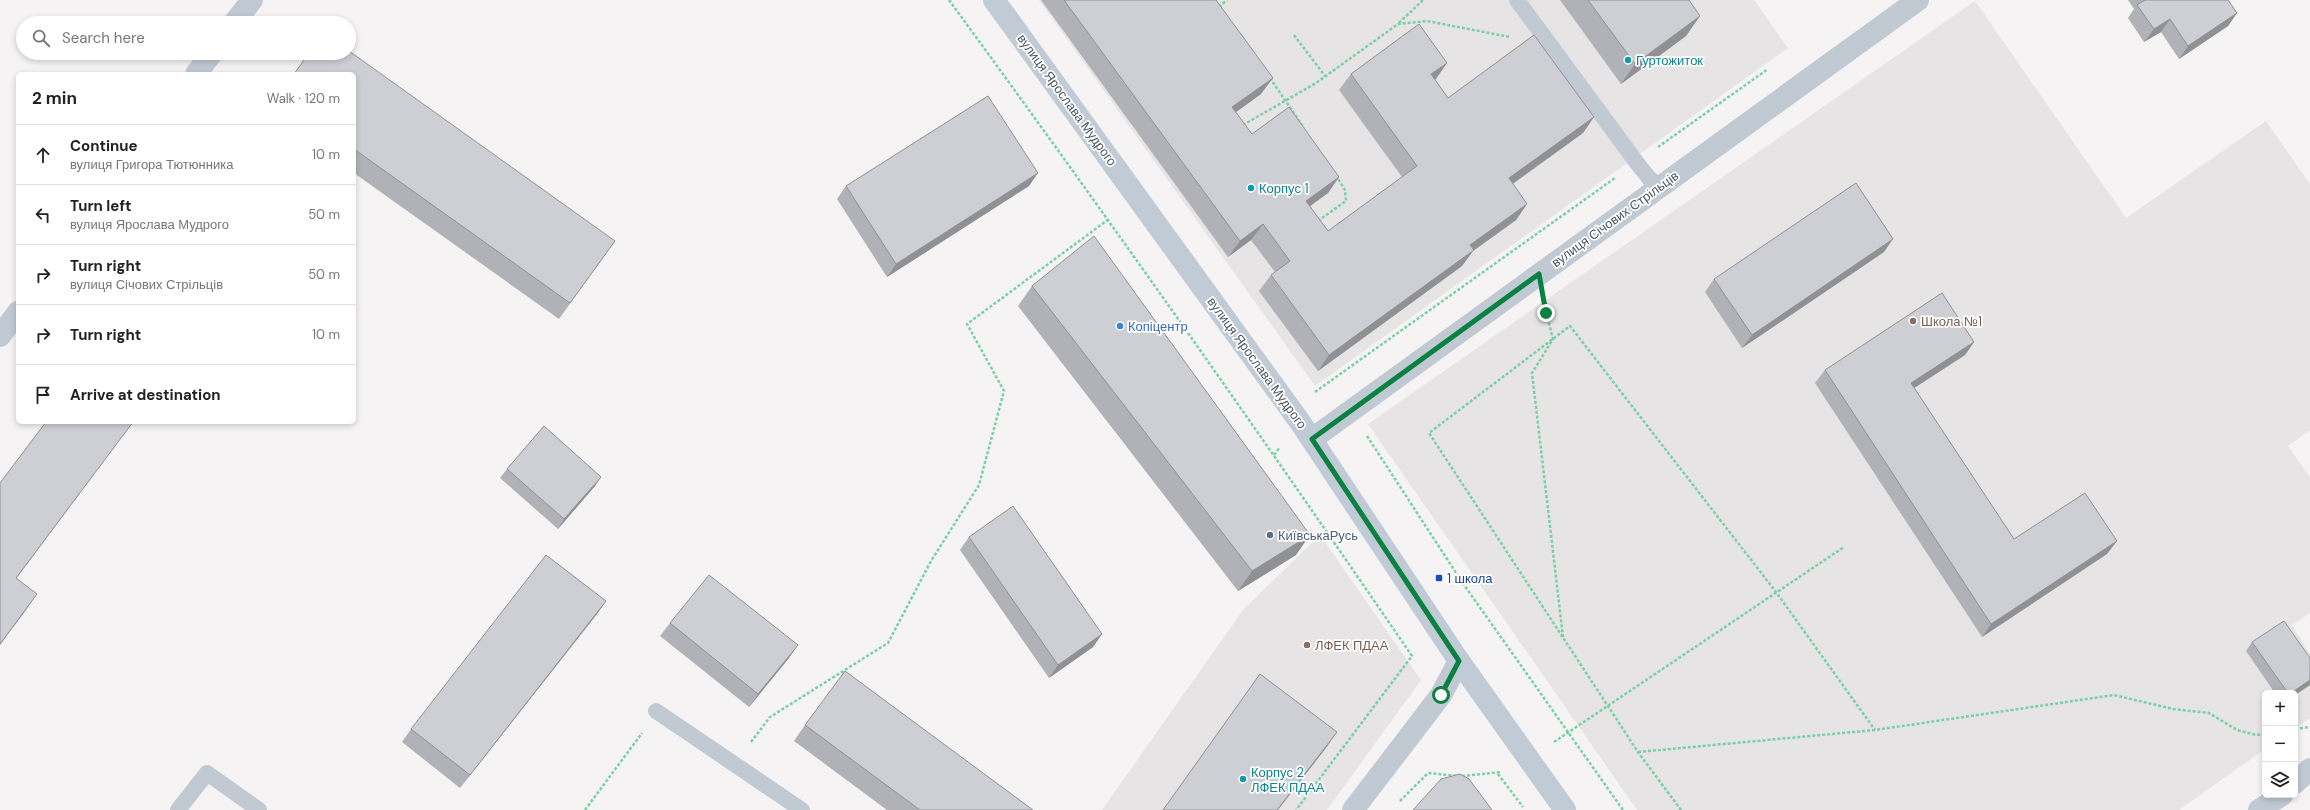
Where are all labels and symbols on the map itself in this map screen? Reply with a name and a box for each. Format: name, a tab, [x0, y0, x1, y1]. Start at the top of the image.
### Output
street label: вулиця Ярослава Мудрого	[1013, 31, 1121, 169]
place label: Гуртожиток	[1636, 52, 1703, 69]
marker: Гуртожиток	[1623, 55, 1633, 65]
street label: вулиця Січових Стрільців	[1548, 167, 1682, 271]
place label: Корпус 1	[1259, 180, 1308, 197]
marker: Корпус 1	[1246, 183, 1256, 193]
street label: вулиця Ярослава Мудрого	[1203, 294, 1311, 432]
route end	[1537, 304, 1555, 322]
place label: Школа №1	[1921, 313, 1982, 330]
marker: Школа №1	[1908, 316, 1918, 326]
place label: Копіцентр	[1128, 318, 1188, 335]
marker: Копіцентр	[1115, 321, 1125, 331]
place label: КиївськаРусь	[1278, 527, 1358, 544]
marker: КиївськаРусь	[1265, 530, 1275, 540]
place label: 1 школа	[1447, 570, 1493, 587]
marker: 1 школа	[1434, 573, 1444, 583]
place label: ЛФЕК ПДАА	[1315, 637, 1389, 654]
marker: ЛФЕК ПДАА	[1302, 640, 1312, 650]
route start	[1432, 686, 1450, 704]
place label: Корпус 2 ЛФЕК ПДАА	[1251, 764, 1325, 796]
marker: Корпус 2 ЛФЕК ПДАА	[1238, 774, 1248, 784]

